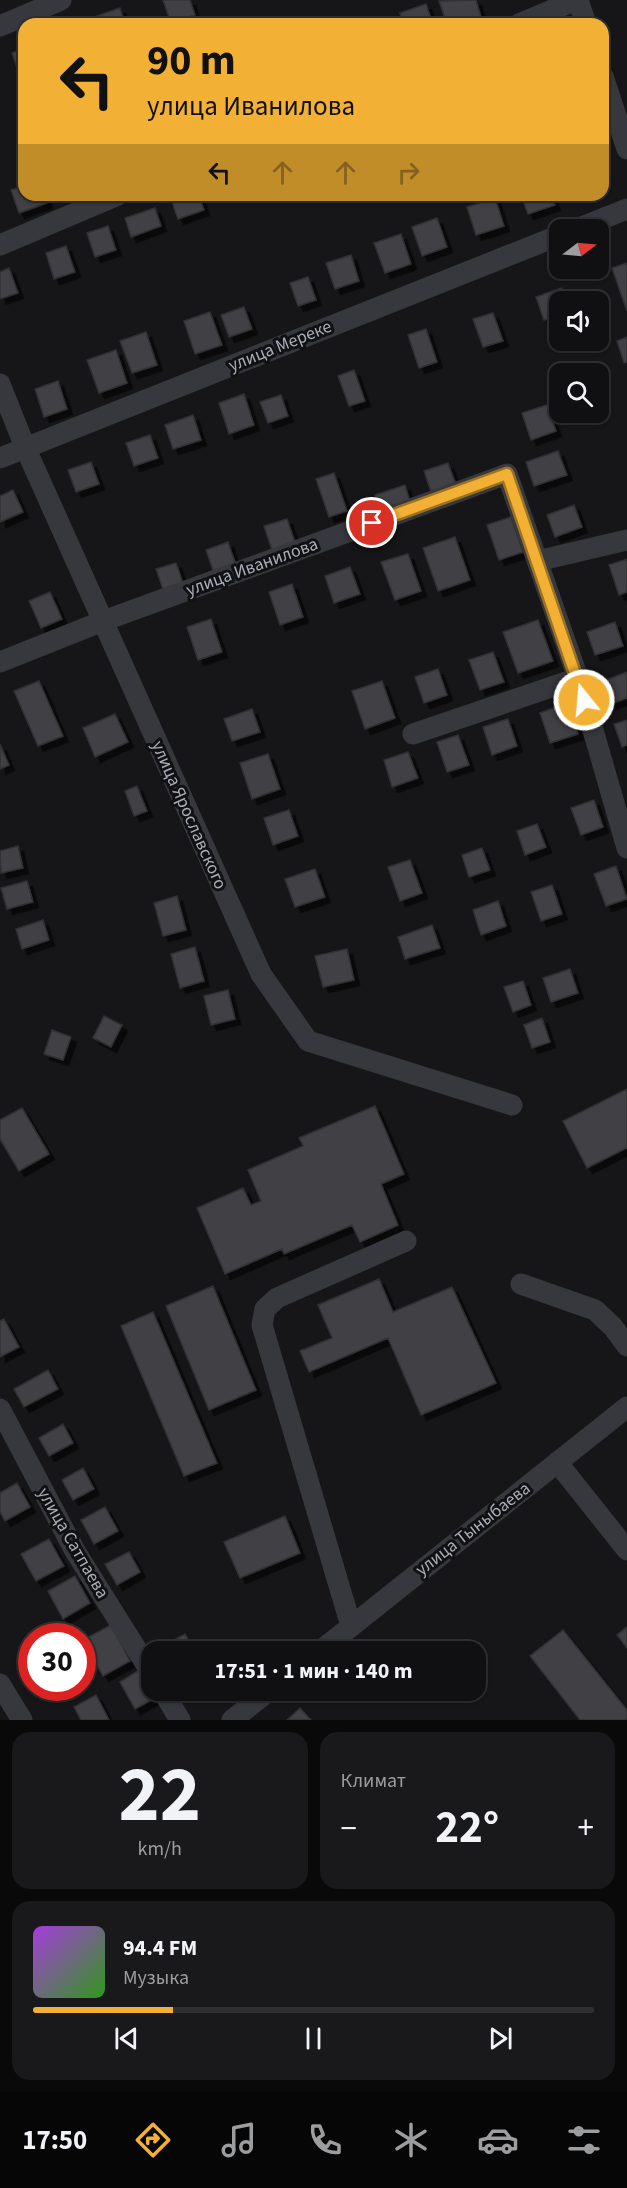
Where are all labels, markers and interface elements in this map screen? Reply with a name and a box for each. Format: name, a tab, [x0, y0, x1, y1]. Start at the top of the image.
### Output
text: 90 m	[147, 31, 236, 91]
icon: left	[48, 42, 126, 120]
text: улица Иванилова	[147, 87, 355, 126]
icon: left	[203, 156, 236, 189]
icon: ahead	[266, 156, 299, 189]
icon: ahead	[329, 156, 362, 189]
icon: right	[392, 156, 425, 189]
north arrow	[549, 219, 609, 279]
map controls	[549, 219, 609, 423]
button: sound	[549, 291, 609, 351]
street label: улица Мереке	[225, 314, 335, 378]
button: search	[549, 363, 609, 423]
pin	[346, 497, 397, 548]
icon: arrive	[355, 506, 388, 539]
street label: улица Иванилова	[183, 532, 321, 602]
position arrow	[552, 668, 616, 732]
street label: улица Ярославского	[145, 737, 233, 893]
street label: улица Тыныбаева	[410, 1476, 536, 1582]
street label: улица Сатпаева	[31, 1483, 115, 1603]
speed limit sign: 30	[18, 1623, 96, 1701]
text: 17:51 · 1 мин · 140 m	[214, 1655, 413, 1687]
text: 22	[119, 1740, 201, 1851]
text: Климат	[341, 1767, 406, 1795]
text: 22°	[435, 1796, 499, 1860]
text: −	[341, 1805, 357, 1852]
text: +	[578, 1805, 594, 1852]
text: km/h	[138, 1835, 182, 1863]
text: 94.4 FM	[123, 1932, 197, 1964]
text: Музыка	[123, 1964, 189, 1992]
icon: previous	[110, 2022, 143, 2055]
icon: pause	[297, 2022, 330, 2055]
icon: next	[484, 2022, 517, 2055]
icon: directions	[132, 2119, 174, 2161]
icon: music	[218, 2119, 260, 2161]
icon: phone	[304, 2119, 346, 2161]
icon: climate	[390, 2119, 432, 2161]
icon: car	[477, 2119, 519, 2161]
icon: filters	[563, 2119, 605, 2161]
text: 17:50	[22, 2121, 87, 2160]

